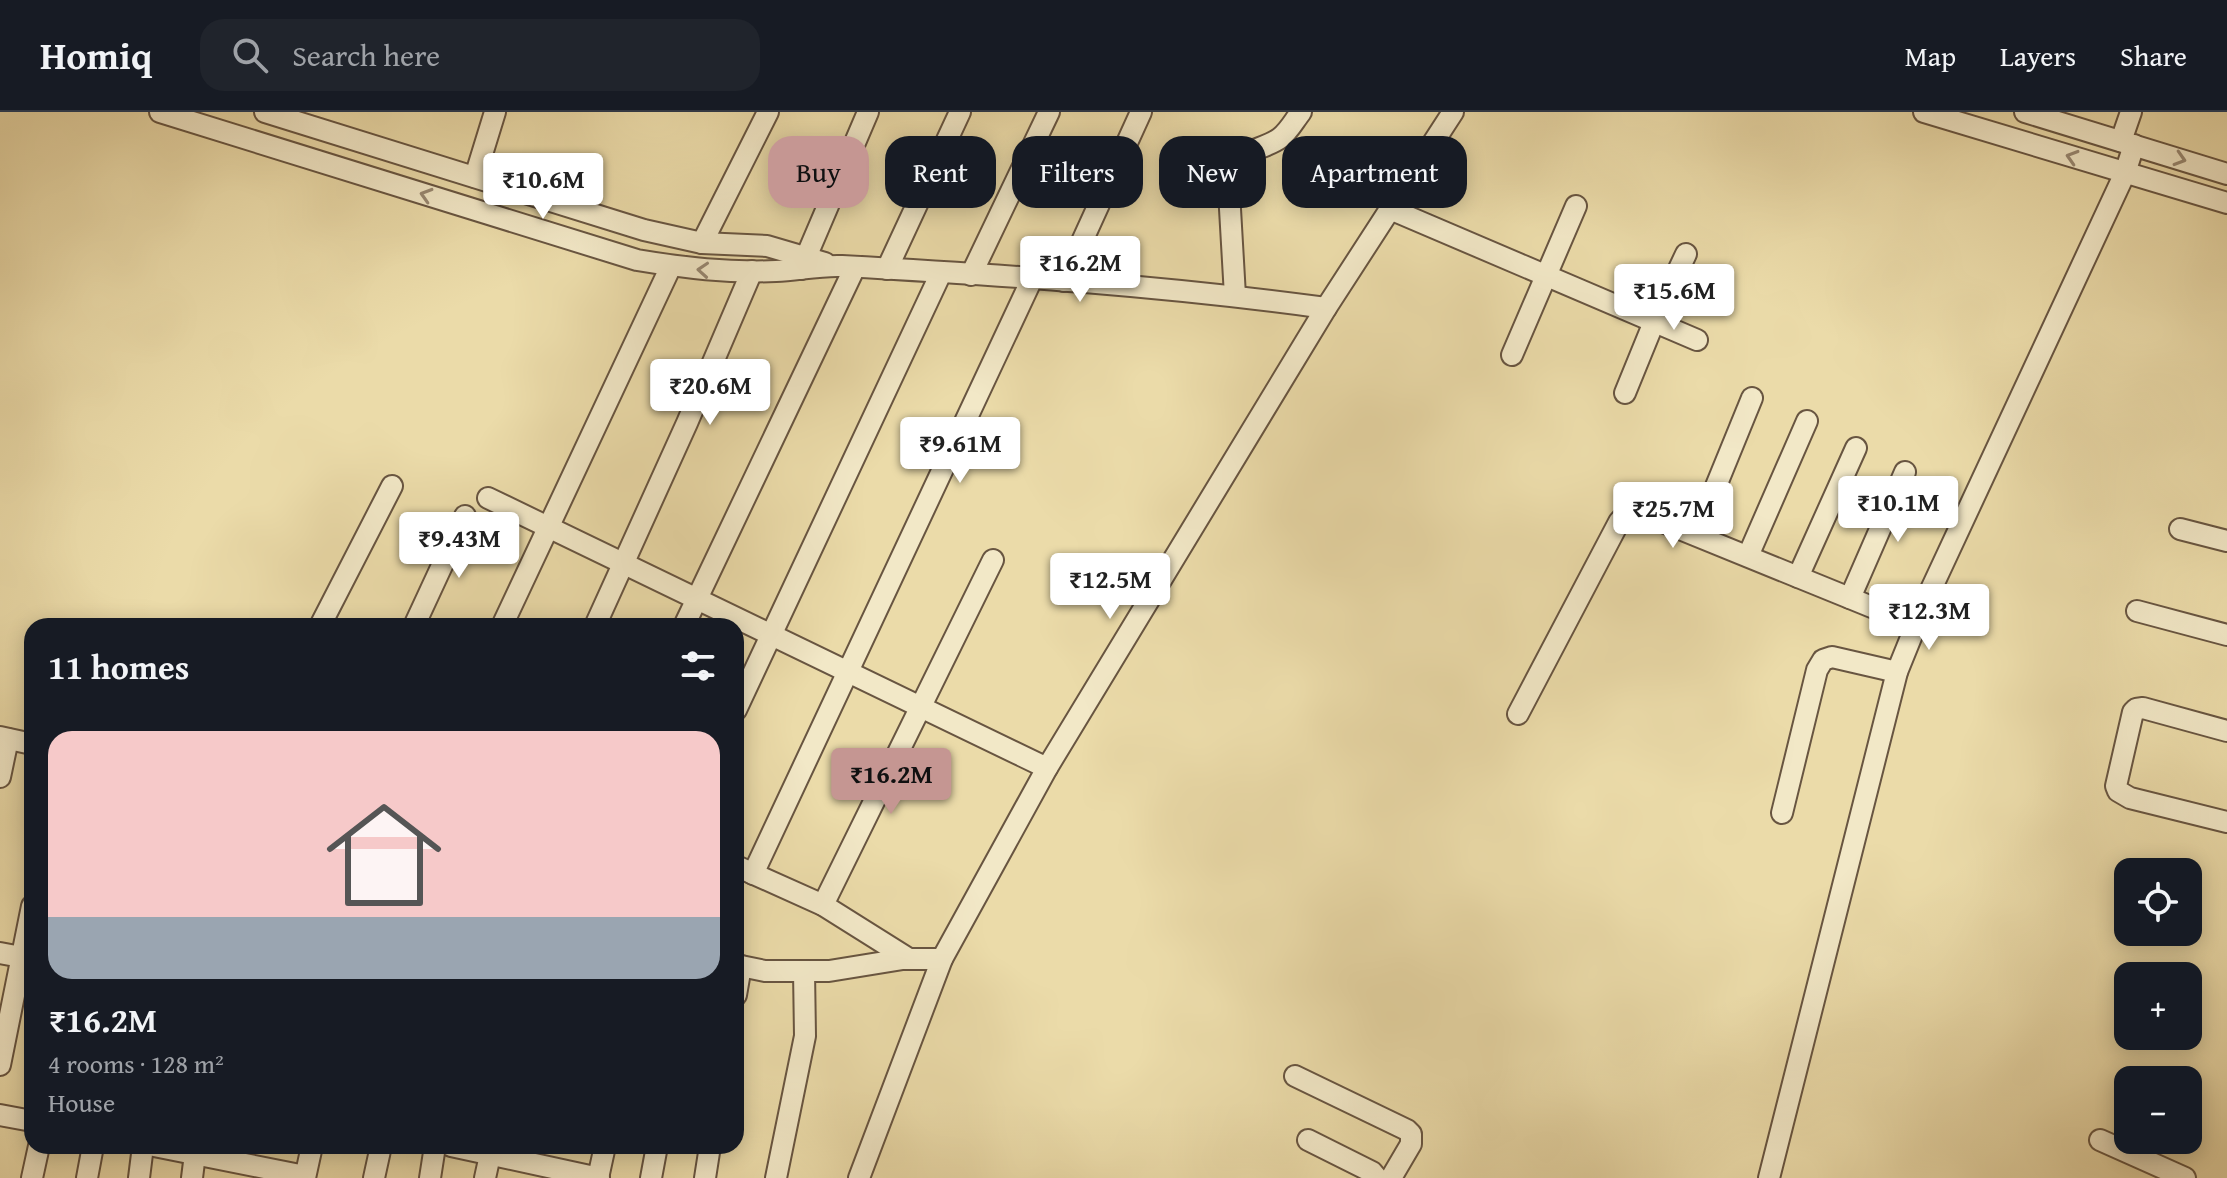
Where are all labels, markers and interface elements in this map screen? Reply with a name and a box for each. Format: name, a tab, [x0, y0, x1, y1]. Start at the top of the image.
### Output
search box	[200, 19, 760, 91]
text: Homiq	[40, 27, 152, 83]
icon: search	[228, 33, 272, 77]
text: Search here	[292, 33, 440, 77]
text: Map	[1905, 35, 1956, 76]
text: Layers	[2000, 35, 2076, 76]
text: Share	[2120, 35, 2187, 76]
chip: Buy	[768, 136, 869, 208]
chip: Rent	[885, 136, 996, 208]
chip: Filters	[1012, 136, 1143, 208]
chip: New	[1159, 136, 1266, 208]
chip: Apartment	[1282, 136, 1467, 208]
one-way arrow	[2065, 150, 2079, 166]
one-way arrow	[2172, 150, 2186, 166]
pin: ₹10.6M	[478, 153, 608, 221]
text: ₹10.6M	[501, 159, 585, 198]
one-way arrow	[420, 188, 434, 204]
pin: ₹16.2M	[1015, 236, 1145, 304]
text: ₹16.2M	[1038, 242, 1122, 281]
one-way arrow	[696, 262, 709, 279]
pin: ₹15.6M	[1609, 264, 1739, 332]
text: ₹15.6M	[1632, 270, 1716, 309]
pin: ₹20.6M	[645, 359, 775, 427]
text: ₹20.6M	[668, 365, 752, 404]
pin: ₹9.61M	[895, 417, 1025, 485]
text: ₹9.61M	[918, 423, 1002, 462]
pin: ₹10.1M	[1833, 476, 1963, 544]
pin: ₹25.7M	[1608, 482, 1738, 550]
text: ₹10.1M	[1856, 482, 1940, 521]
text: ₹25.7M	[1631, 488, 1715, 527]
pin: ₹9.43M	[394, 512, 524, 580]
text: ₹9.43M	[417, 518, 501, 557]
pin: ₹12.5M	[1045, 553, 1175, 621]
text: ₹12.5M	[1068, 559, 1152, 598]
pin: ₹12.3M	[1864, 584, 1994, 652]
text: ₹12.3M	[1887, 590, 1971, 629]
text: 11 homes	[48, 642, 189, 691]
icon: filters	[676, 644, 720, 688]
pin: ₹16.2M	[826, 748, 956, 816]
text: ₹16.2M	[849, 754, 933, 793]
icon: home	[312, 783, 456, 927]
map controls	[2114, 858, 2202, 1154]
button: locate	[2114, 858, 2202, 946]
button: +	[2114, 962, 2202, 1050]
text: ₹16.2M	[48, 995, 157, 1044]
text: 4 rooms · 128 m²	[48, 1044, 224, 1083]
button: −	[2114, 1066, 2202, 1154]
text: House	[48, 1083, 115, 1122]

